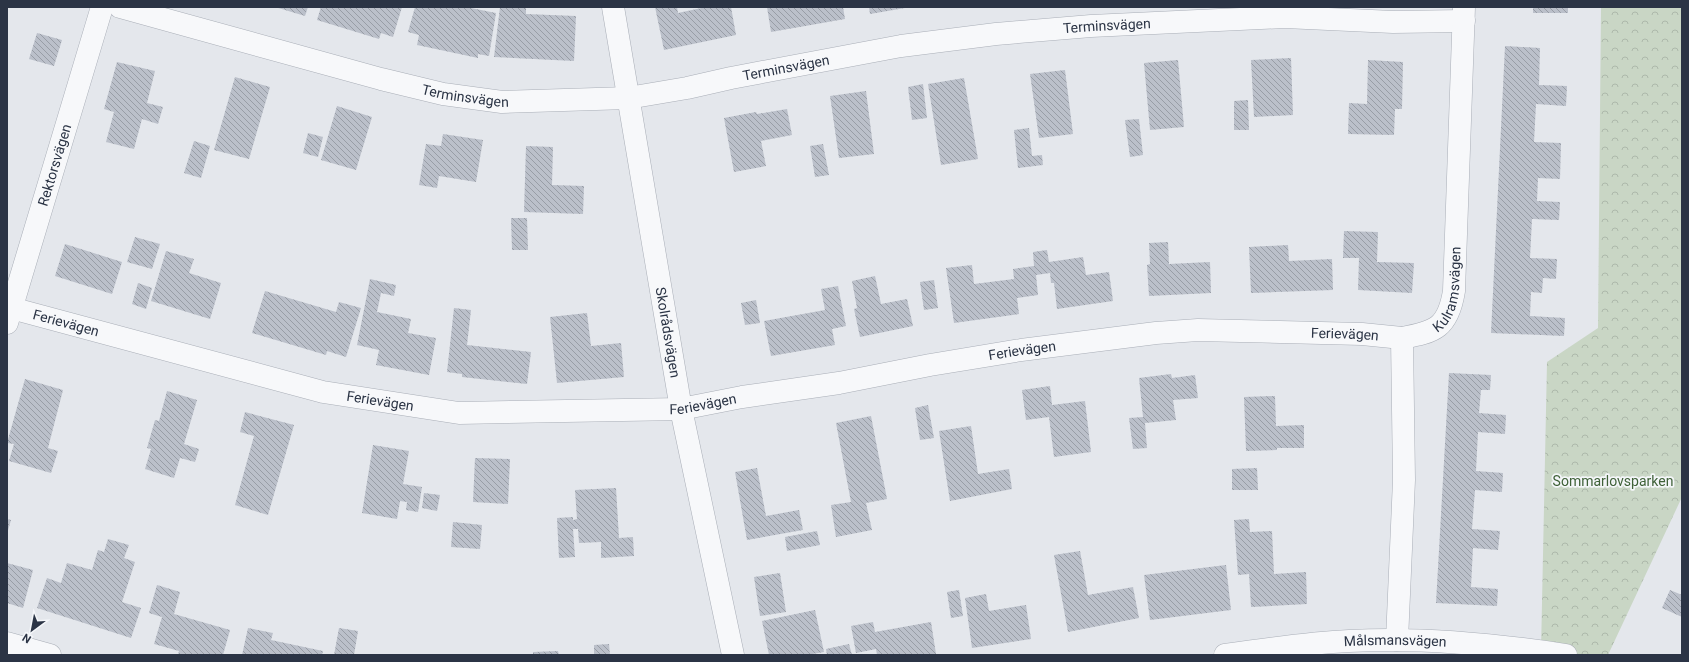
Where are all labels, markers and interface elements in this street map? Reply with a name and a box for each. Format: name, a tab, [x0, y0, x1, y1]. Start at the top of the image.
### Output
street label: Terminsvägen	[1062, 15, 1151, 36]
street label: Terminsvägen	[741, 52, 831, 84]
street label: Terminsvägen	[420, 81, 509, 110]
street label: Rektorsvägen	[35, 122, 74, 208]
street label: Kulramsvägen	[1429, 246, 1464, 335]
street label: Skolrådsvägen	[653, 286, 684, 379]
street label: Ferievägen	[31, 306, 101, 339]
street label: Ferievägen	[1311, 325, 1380, 344]
street label: Ferievägen	[987, 338, 1057, 363]
street label: Ferievägen	[345, 388, 415, 414]
street label: Ferievägen	[669, 390, 738, 417]
park label: Sommarlovsparken	[1553, 473, 1673, 489]
north arrow	[12, 610, 52, 650]
text: N	[20, 630, 34, 646]
street label: Målsmansvägen	[1343, 632, 1447, 650]

